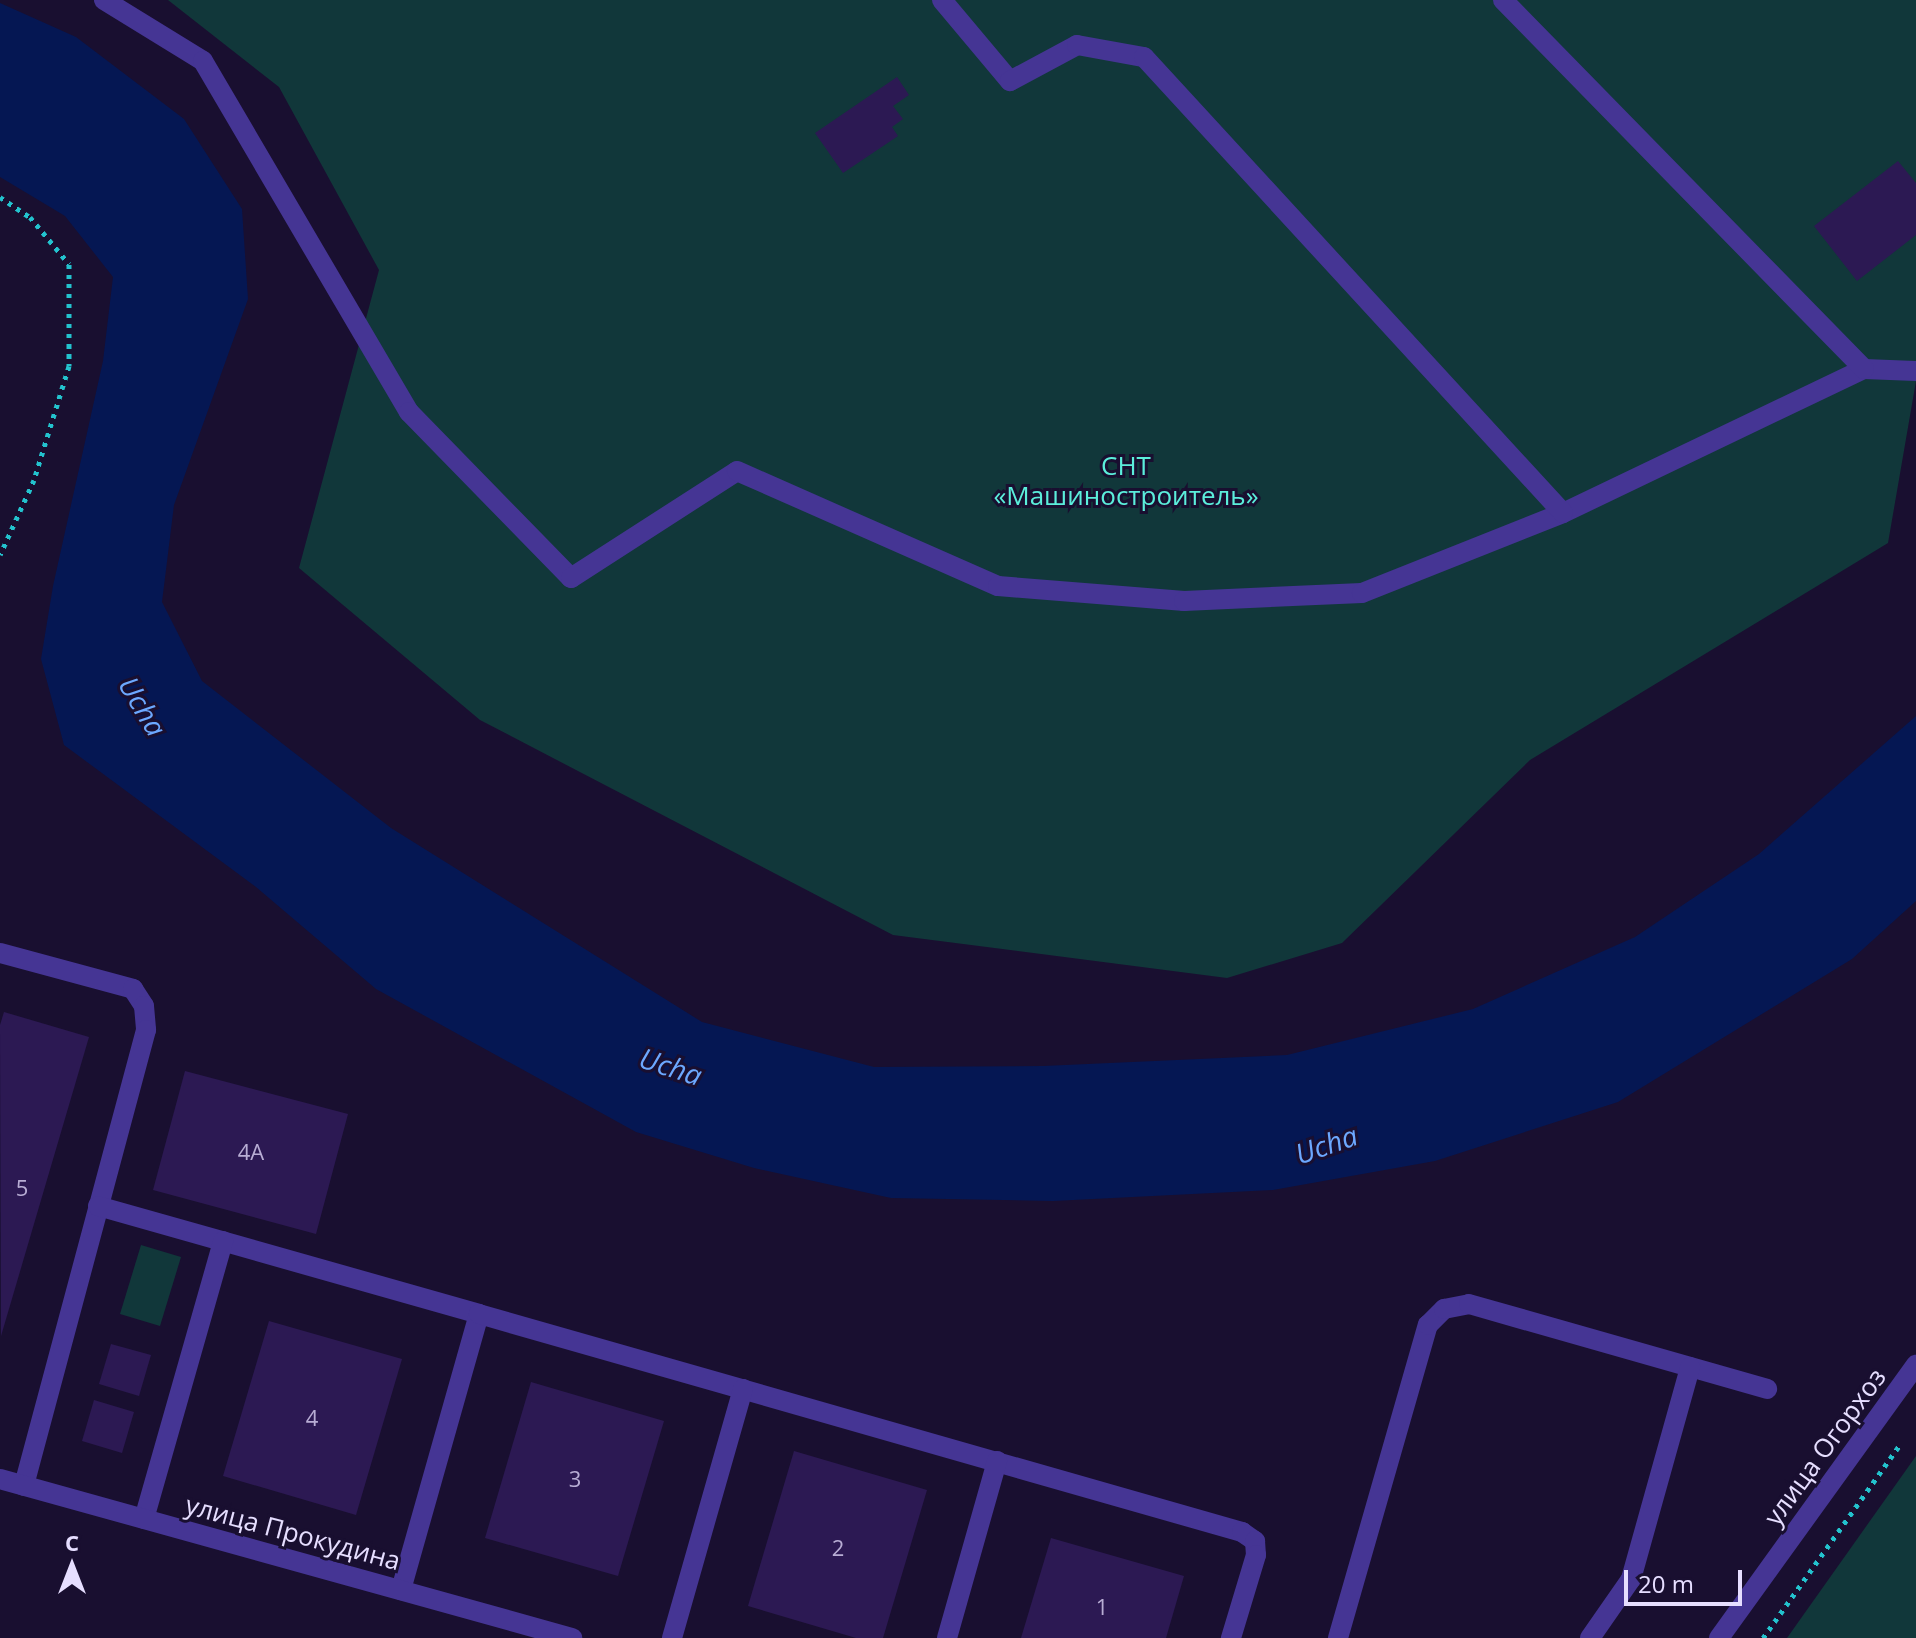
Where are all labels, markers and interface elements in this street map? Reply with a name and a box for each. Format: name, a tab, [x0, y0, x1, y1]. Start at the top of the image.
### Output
park label: СНТ «Машиностроитель»	[993, 450, 1259, 512]
water label: Ucha	[112, 670, 174, 742]
water label: Ucha	[636, 1040, 706, 1092]
water label: Ucha	[1290, 1118, 1362, 1170]
house number: 4А	[238, 1139, 264, 1165]
house number: 5	[16, 1175, 28, 1201]
street label: улица Огорхоз	[1758, 1362, 1892, 1532]
house number: 4	[306, 1405, 318, 1431]
house number: 3	[569, 1466, 581, 1492]
street label: улица Прокудина	[182, 1489, 404, 1577]
north arrow	[32, 1526, 112, 1606]
text: С	[65, 1527, 79, 1557]
house number: 2	[832, 1535, 844, 1561]
scale bar	[1628, 1554, 1746, 1604]
text: 20 m	[1638, 1567, 1694, 1600]
house number: 1	[1096, 1594, 1108, 1620]

